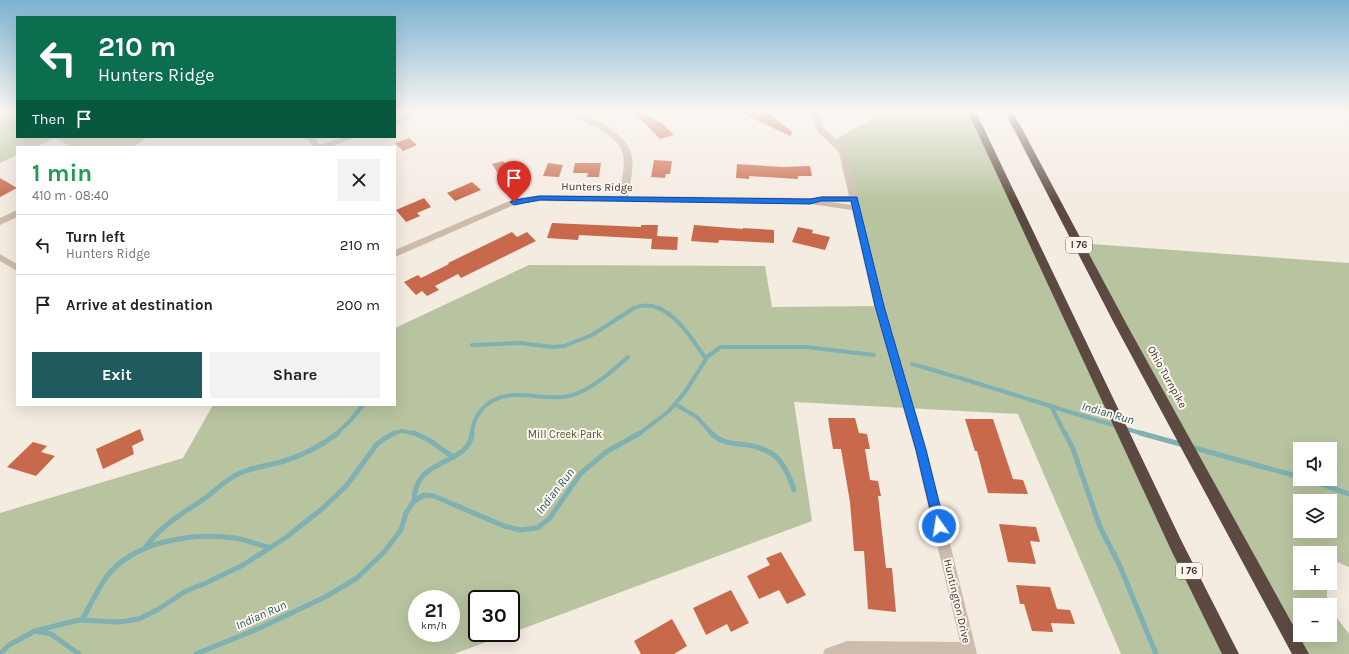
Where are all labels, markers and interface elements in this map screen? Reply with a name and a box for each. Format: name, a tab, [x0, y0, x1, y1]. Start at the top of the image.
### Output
text: 210 m	[98, 30, 176, 63]
icon: left	[32, 32, 84, 84]
text: Hunters Ridge	[98, 64, 215, 86]
icon: arrive	[73, 108, 95, 130]
text: Then	[32, 110, 65, 128]
text: 1 min	[32, 159, 92, 187]
button: close	[338, 159, 380, 201]
pin	[497, 161, 531, 202]
icon: arrive	[503, 167, 525, 189]
street label: Hunters Ridge	[561, 180, 633, 194]
text: 410 m · 08:40	[32, 188, 109, 203]
text: Turn left	[66, 228, 125, 246]
icon: left	[32, 234, 54, 256]
text: 210 m	[340, 236, 380, 254]
road number: I 76	[1066, 237, 1092, 253]
text: Hunters Ridge	[66, 246, 150, 261]
icon: arrive	[32, 294, 54, 316]
text: Arrive at destination	[66, 296, 213, 314]
text: 200 m	[336, 296, 380, 314]
street label: Ohio Turnpike	[1145, 344, 1190, 411]
button: Exit	[32, 352, 202, 398]
button: Share	[210, 352, 380, 398]
water label: Indian Run	[1080, 399, 1136, 427]
park label: Mill Creek Park	[528, 428, 602, 441]
map controls	[1293, 442, 1337, 642]
button: sound	[1293, 442, 1337, 486]
water label: Indian Run	[533, 465, 577, 517]
button: layers	[1293, 494, 1337, 538]
position arrow	[918, 505, 960, 547]
button: +	[1293, 546, 1337, 590]
street label: Huntington Drive	[941, 558, 973, 645]
road number: I 76	[1176, 563, 1202, 579]
speed limit sign: 30	[468, 590, 520, 642]
water label: Indian Run	[233, 598, 289, 632]
button: −	[1293, 598, 1337, 642]
text: 21	[424, 599, 444, 622]
text: km/h	[421, 620, 447, 632]

